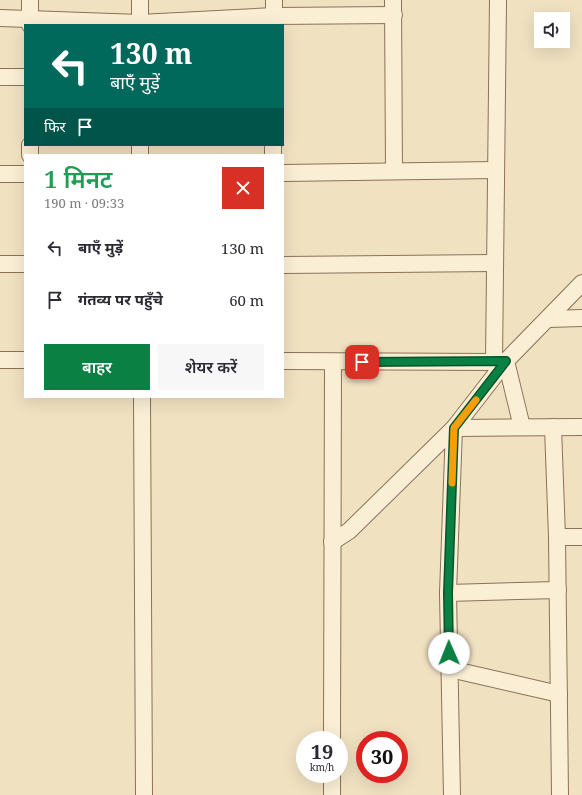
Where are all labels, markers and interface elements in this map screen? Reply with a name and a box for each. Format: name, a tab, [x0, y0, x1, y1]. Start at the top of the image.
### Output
map controls	[534, 12, 570, 48]
button: sound	[534, 12, 570, 48]
text: 130 m	[110, 34, 192, 72]
icon: left	[44, 40, 96, 92]
text: बाएँ मुड़ें	[110, 70, 160, 94]
text: फिर	[44, 116, 66, 136]
icon: arrive	[74, 116, 96, 138]
text: 1 मिनट	[44, 162, 112, 195]
button: close	[222, 167, 264, 209]
text: 190 m · 09:33	[44, 194, 124, 212]
icon: left	[44, 237, 66, 259]
text: बाएँ मुड़ें	[78, 237, 123, 257]
text: 130 m	[221, 238, 264, 258]
icon: arrive	[44, 289, 66, 311]
text: गंतव्य पर पहुँचे	[78, 289, 163, 309]
text: 60 m	[229, 290, 264, 310]
button: बाहर	[44, 344, 150, 390]
button: शेयर करें	[158, 344, 264, 390]
pin	[345, 345, 379, 379]
icon: arrive	[351, 351, 373, 373]
position arrow	[428, 632, 470, 674]
speed limit sign: 30	[356, 731, 408, 783]
text: 19	[311, 738, 333, 765]
text: km/h	[310, 760, 334, 774]

